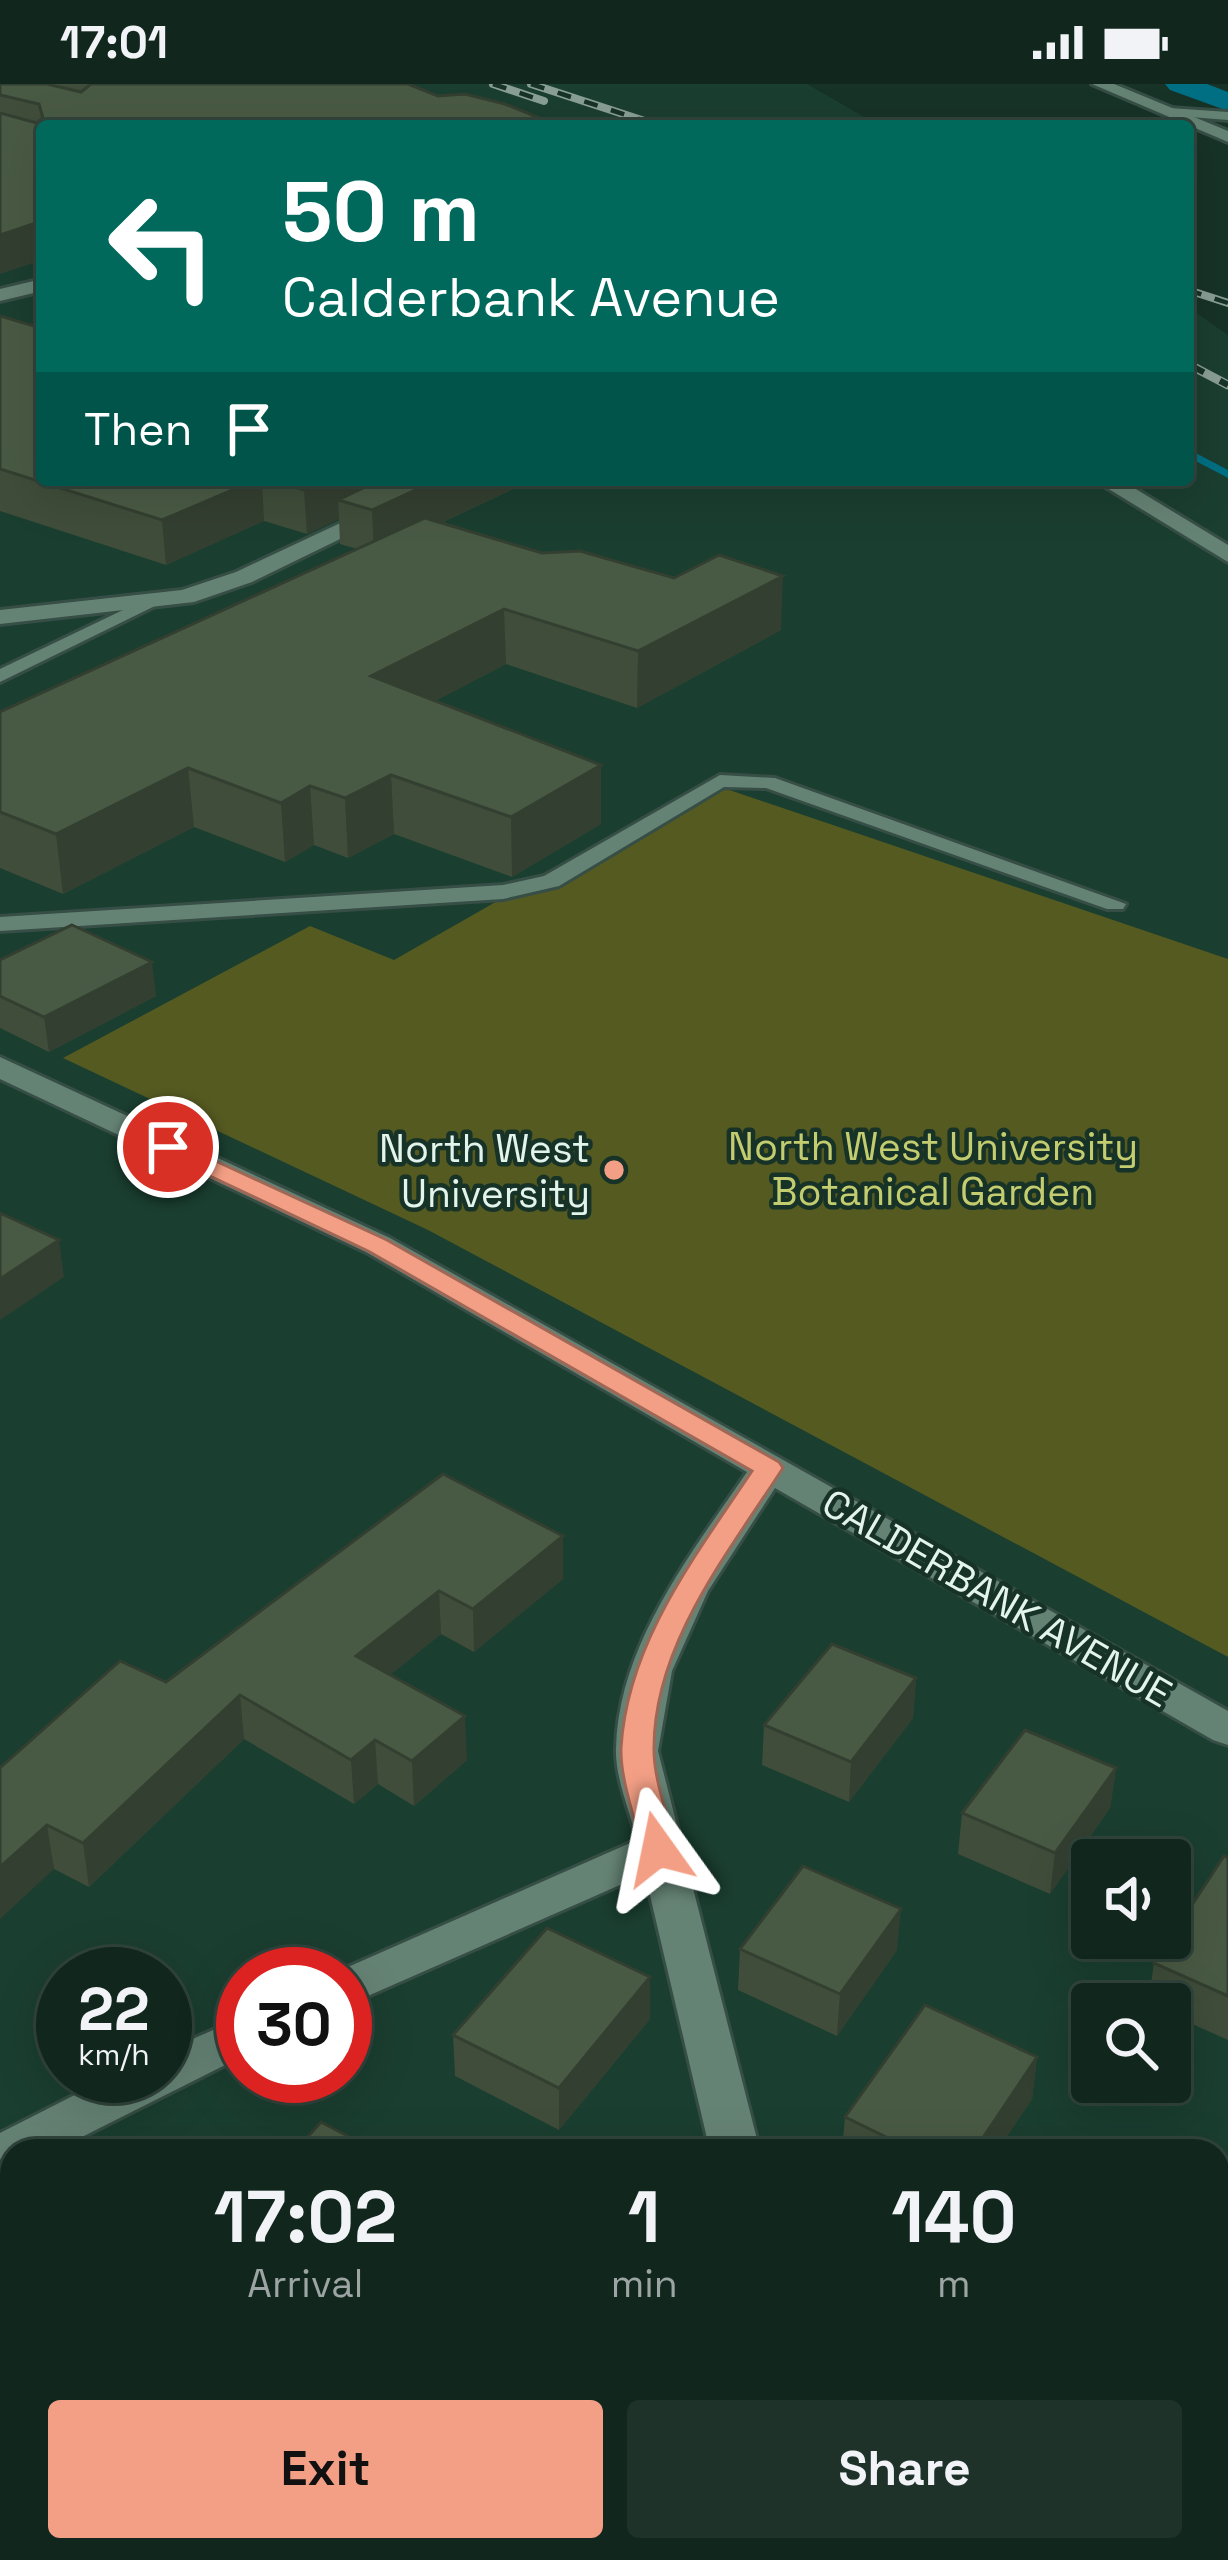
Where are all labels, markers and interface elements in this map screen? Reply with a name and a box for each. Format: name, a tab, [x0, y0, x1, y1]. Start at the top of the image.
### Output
text: 17:01	[60, 14, 168, 71]
text: 50 m	[282, 158, 480, 266]
icon: left	[84, 168, 240, 324]
text: Calderbank Avenue	[282, 263, 780, 332]
icon: arrive	[216, 396, 282, 462]
text: Then	[84, 401, 192, 458]
pin	[117, 1096, 219, 1198]
icon: arrive	[135, 1114, 201, 1180]
park label: North West University Botanical Garden	[728, 1122, 1138, 1216]
place label: North West University	[379, 1124, 590, 1218]
marker: North West University	[601, 1157, 627, 1183]
street label: CALDERBANK AVENUE	[814, 1478, 1180, 1718]
position arrow	[595, 1786, 721, 1912]
map controls	[1071, 1839, 1191, 2103]
button: sound	[1071, 1839, 1191, 1959]
speed limit sign: 30	[216, 1947, 372, 2103]
text: 22	[78, 1971, 150, 2048]
button: search	[1071, 1983, 1191, 2103]
text: km/h	[78, 2035, 150, 2074]
text: 17:02	[214, 2171, 397, 2263]
text: 1	[628, 2171, 660, 2263]
text: 140	[891, 2171, 1016, 2263]
text: Arrival	[247, 2259, 363, 2308]
text: min	[611, 2259, 678, 2308]
text: m	[937, 2259, 971, 2308]
button: Exit	[48, 2400, 603, 2538]
button: Share	[627, 2400, 1182, 2538]

